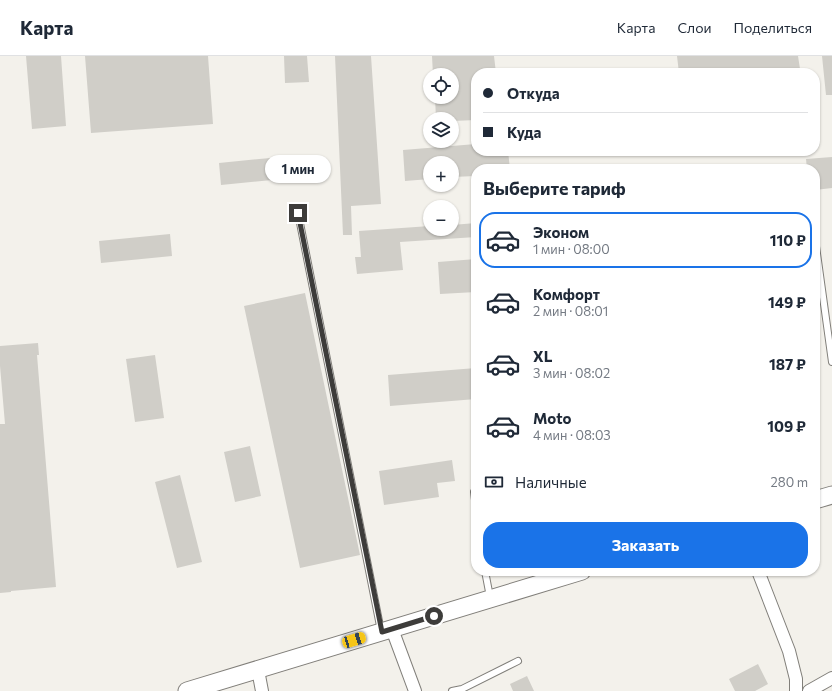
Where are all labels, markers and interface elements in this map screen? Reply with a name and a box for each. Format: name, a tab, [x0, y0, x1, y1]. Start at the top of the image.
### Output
text: Карта	[20, 16, 73, 39]
text: Карта	[617, 19, 655, 36]
text: Слои	[677, 19, 712, 36]
text: Поделиться	[734, 19, 812, 36]
map controls	[423, 68, 459, 236]
button: locate	[423, 68, 459, 104]
text: Откуда	[507, 84, 560, 102]
button: layers	[423, 112, 459, 148]
text: Куда	[507, 123, 541, 141]
callout: 1 мин	[265, 155, 331, 183]
button: +	[423, 156, 459, 192]
text: 1 мин	[281, 161, 315, 177]
text: Выберите тариф	[483, 177, 626, 199]
button: −	[423, 200, 459, 236]
route end	[289, 204, 307, 222]
icon: car	[485, 222, 521, 258]
text: Эконом	[533, 223, 589, 241]
text: 110 ₽	[770, 231, 806, 249]
text: 1 мин · 08:00	[533, 241, 610, 257]
icon: car	[485, 284, 521, 320]
text: Комфорт	[533, 285, 600, 303]
text: 149 ₽	[768, 293, 806, 311]
text: 2 мин · 08:01	[533, 303, 608, 319]
icon: car	[485, 346, 521, 382]
text: XL	[533, 347, 552, 365]
text: 187 ₽	[769, 355, 806, 373]
text: 3 мин · 08:02	[533, 365, 610, 381]
icon: car	[485, 408, 521, 444]
text: Moto	[533, 409, 572, 427]
text: 109 ₽	[767, 417, 806, 435]
text: 4 мин · 08:03	[533, 427, 611, 443]
icon: cash	[483, 471, 505, 493]
text: Наличные	[515, 473, 587, 491]
text: 280 m	[771, 474, 808, 490]
button: Заказать	[483, 522, 808, 568]
route start	[425, 607, 443, 625]
car	[341, 631, 367, 649]

